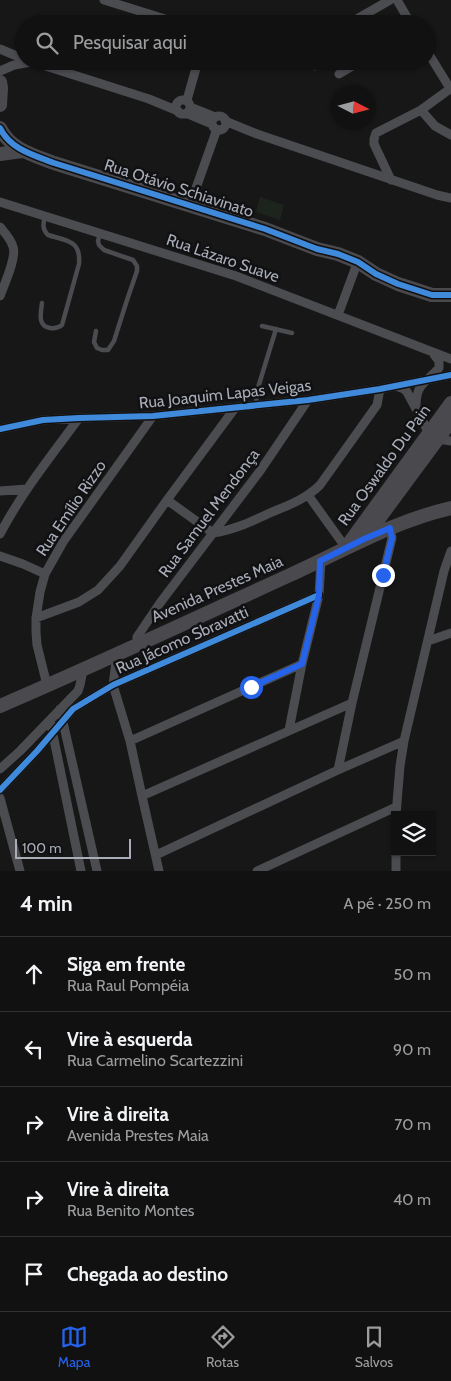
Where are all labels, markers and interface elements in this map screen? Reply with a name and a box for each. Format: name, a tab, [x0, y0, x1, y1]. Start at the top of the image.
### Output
search box	[15, 15, 436, 70]
icon: search	[33, 29, 61, 57]
text: Pesquisar aqui	[73, 31, 187, 54]
north arrow	[331, 85, 376, 130]
street label: Rua Otávio Schiavinato	[102, 155, 256, 221]
street label: Rua Lázaro Suave	[164, 230, 282, 286]
street label: Rua Joaquim Lapas Veigas	[138, 375, 312, 412]
street label: Rua Oswaldo Du Pain	[334, 401, 434, 529]
street label: Rua Samuel Mendonça	[155, 445, 264, 581]
street label: Rua Emílio Rizzo	[32, 456, 110, 560]
street label: Avenida Prestes Maia	[148, 551, 286, 627]
route end	[372, 564, 395, 587]
street label: Rua Jácomo Sbravatti	[113, 602, 251, 678]
route start	[240, 676, 263, 699]
map controls	[391, 811, 436, 856]
button: layers	[391, 811, 436, 856]
scale bar	[15, 836, 131, 859]
text: 100 m	[22, 839, 62, 857]
text: 4 min	[20, 891, 73, 916]
text: A pé · 250 m	[344, 894, 431, 913]
text: Siga em frente	[67, 953, 185, 976]
icon: ahead	[20, 960, 48, 988]
text: 50 m	[394, 965, 431, 984]
text: Rua Raul Pompéia	[67, 976, 189, 995]
text: Vire à esquerda	[67, 1028, 193, 1051]
icon: left	[20, 1035, 48, 1063]
text: 90 m	[393, 1040, 431, 1059]
text: Rua Carmelino Scartezzini	[67, 1051, 243, 1070]
text: Vire à direita	[67, 1103, 169, 1126]
icon: right	[20, 1110, 48, 1138]
text: 70 m	[394, 1115, 431, 1134]
text: Avenida Prestes Maia	[67, 1126, 209, 1145]
text: Vire à direita	[67, 1178, 169, 1201]
icon: right	[20, 1185, 48, 1213]
text: 40 m	[393, 1190, 431, 1209]
text: Rua Benito Montes	[67, 1201, 195, 1220]
icon: arrive	[20, 1260, 48, 1288]
text: Chegada ao destino	[67, 1263, 228, 1286]
tab: Mapa	[58, 1323, 90, 1371]
tab: Rotas	[206, 1323, 239, 1371]
tab: Salvos	[355, 1323, 393, 1371]

